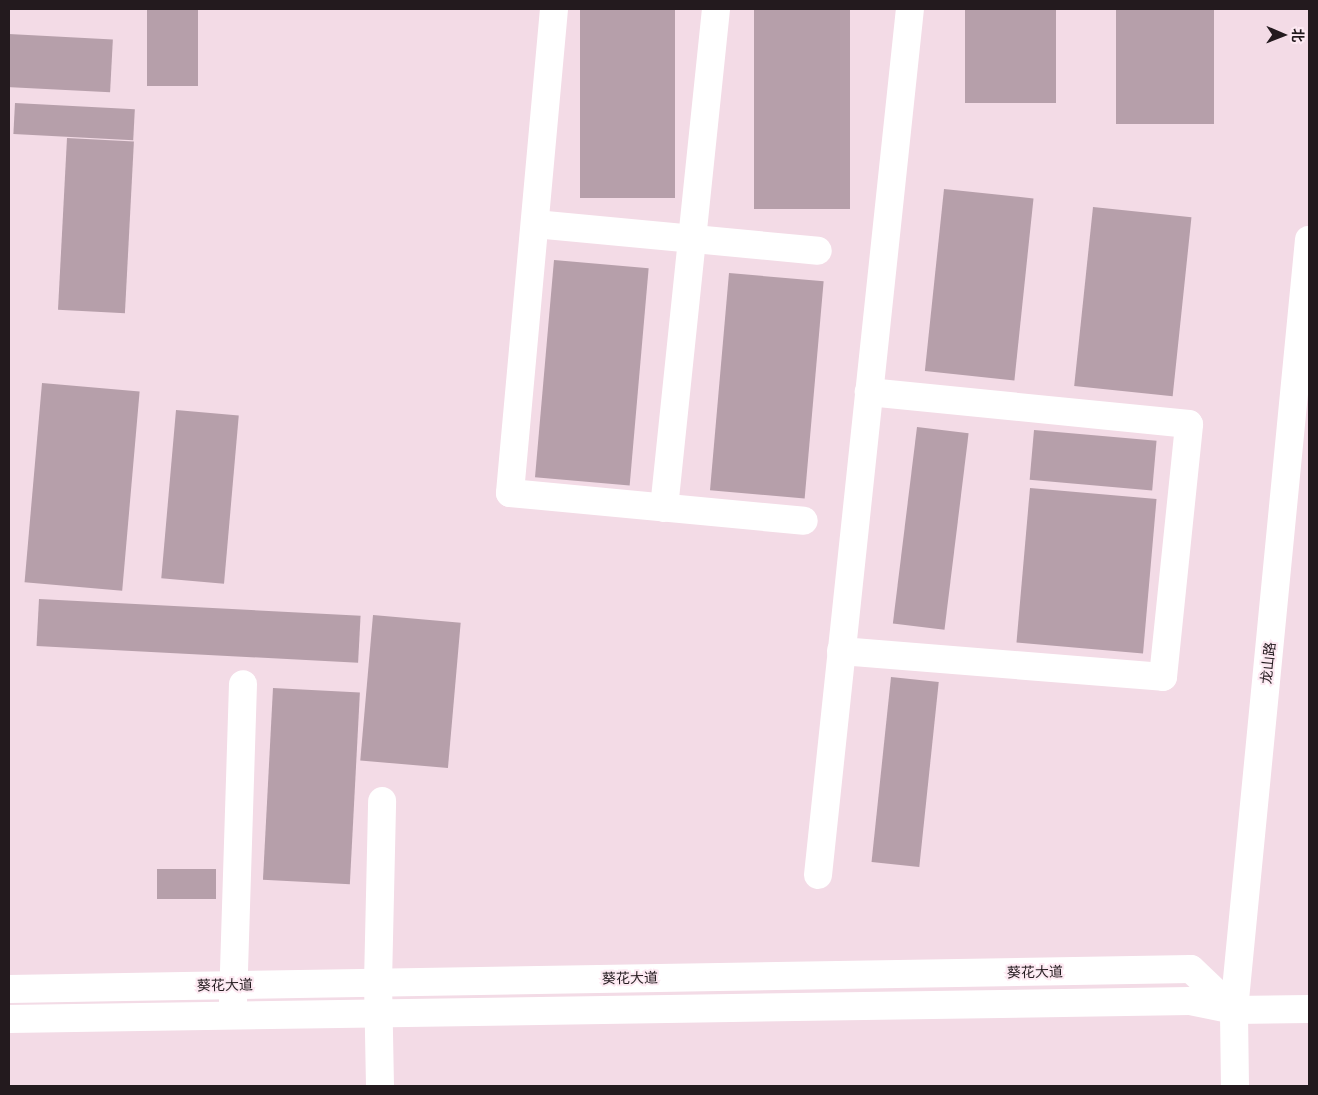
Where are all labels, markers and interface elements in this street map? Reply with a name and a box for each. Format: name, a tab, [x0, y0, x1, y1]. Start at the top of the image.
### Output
north arrow	[1258, 10, 1308, 60]
text: 北	[1290, 28, 1307, 42]
street label: 龙山路	[1257, 641, 1279, 685]
street label: 葵花大道	[1007, 963, 1063, 981]
street label: 葵花大道	[602, 969, 658, 987]
street label: 葵花大道	[197, 976, 253, 994]

